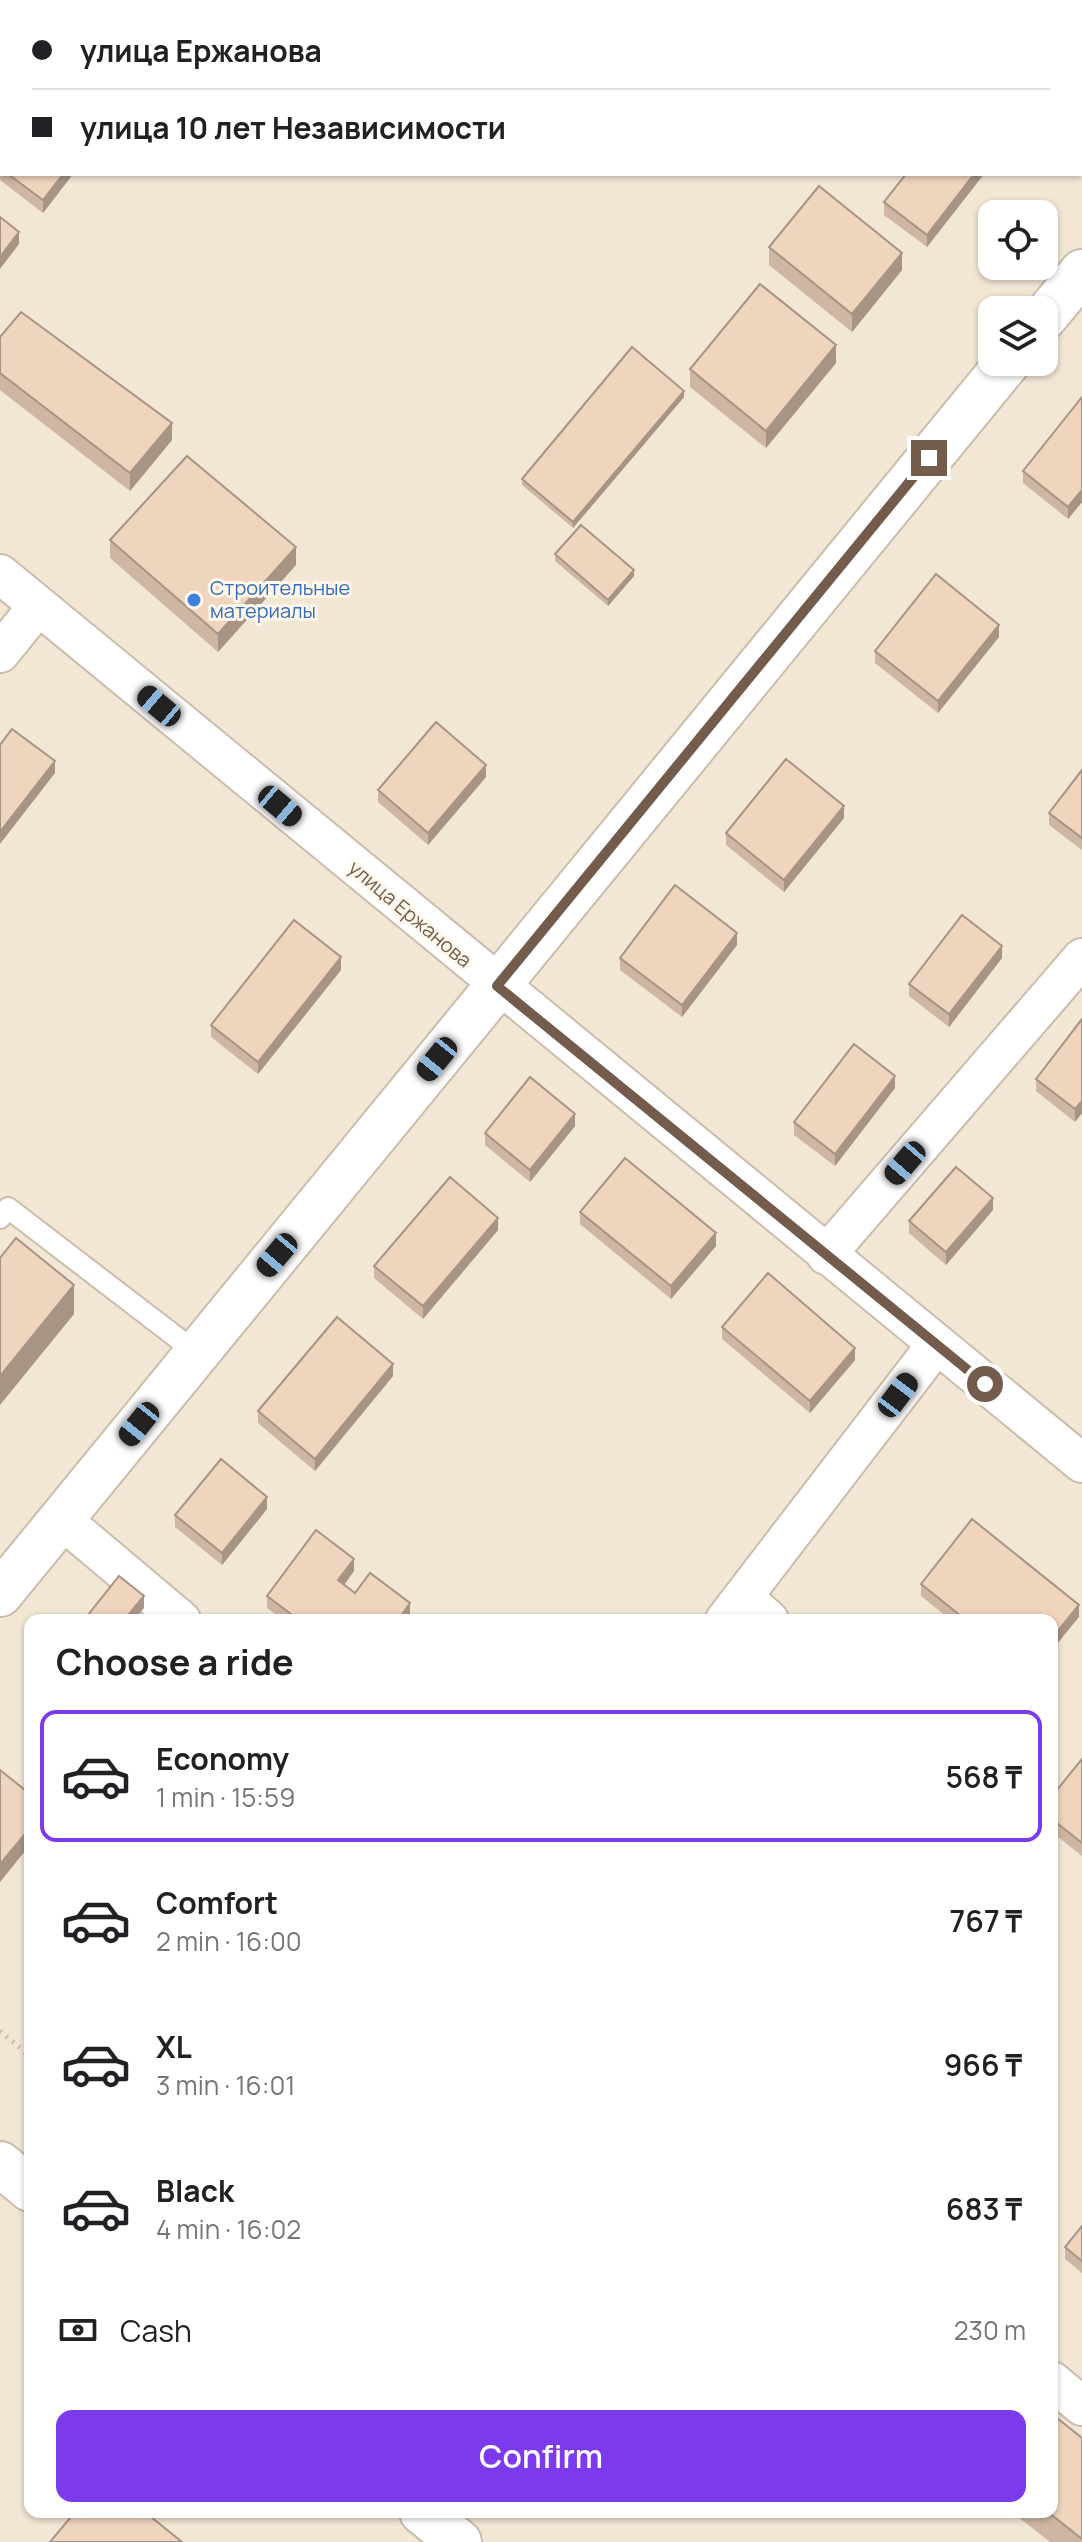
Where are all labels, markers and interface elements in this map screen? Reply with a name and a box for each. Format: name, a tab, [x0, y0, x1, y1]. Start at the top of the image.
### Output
text: улица Ержанова	[80, 30, 322, 71]
text: улица 10 лет Независимости	[80, 107, 506, 148]
map controls	[978, 200, 1058, 376]
button: locate	[978, 200, 1058, 280]
button: layers	[978, 296, 1058, 376]
route end	[911, 440, 947, 476]
place label: Строительные материалы	[210, 574, 350, 624]
marker: Строительные материалы	[185, 591, 203, 609]
car	[133, 681, 185, 731]
car	[254, 781, 306, 831]
street label: улица Ержанова	[343, 854, 478, 973]
car	[413, 1033, 461, 1085]
car	[880, 1137, 930, 1189]
car	[252, 1229, 302, 1281]
route start	[967, 1366, 1003, 1402]
car	[874, 1369, 922, 1421]
car	[115, 1398, 163, 1450]
text: Choose a ride	[56, 1637, 294, 1686]
text: Economy	[156, 1738, 289, 1779]
icon: car	[60, 1740, 132, 1812]
text: 568 ₸	[945, 1756, 1022, 1797]
text: 1 min · 15:59	[156, 1779, 295, 1815]
text: Comfort	[156, 1882, 278, 1923]
icon: car	[60, 1884, 132, 1956]
text: 767 ₸	[950, 1900, 1022, 1941]
text: 2 min · 16:00	[156, 1923, 302, 1959]
text: XL	[156, 2026, 192, 2067]
icon: car	[60, 2028, 132, 2100]
text: 966 ₸	[944, 2044, 1022, 2085]
text: 3 min · 16:01	[156, 2067, 295, 2103]
text: Black	[156, 2170, 234, 2211]
icon: car	[60, 2172, 132, 2244]
text: 683 ₸	[946, 2188, 1022, 2229]
text: 4 min · 16:02	[156, 2211, 301, 2247]
icon: cash	[56, 2308, 100, 2352]
text: Cash	[120, 2310, 192, 2351]
text: 230 m	[954, 2312, 1026, 2348]
button: Confirm	[56, 2410, 1026, 2502]

